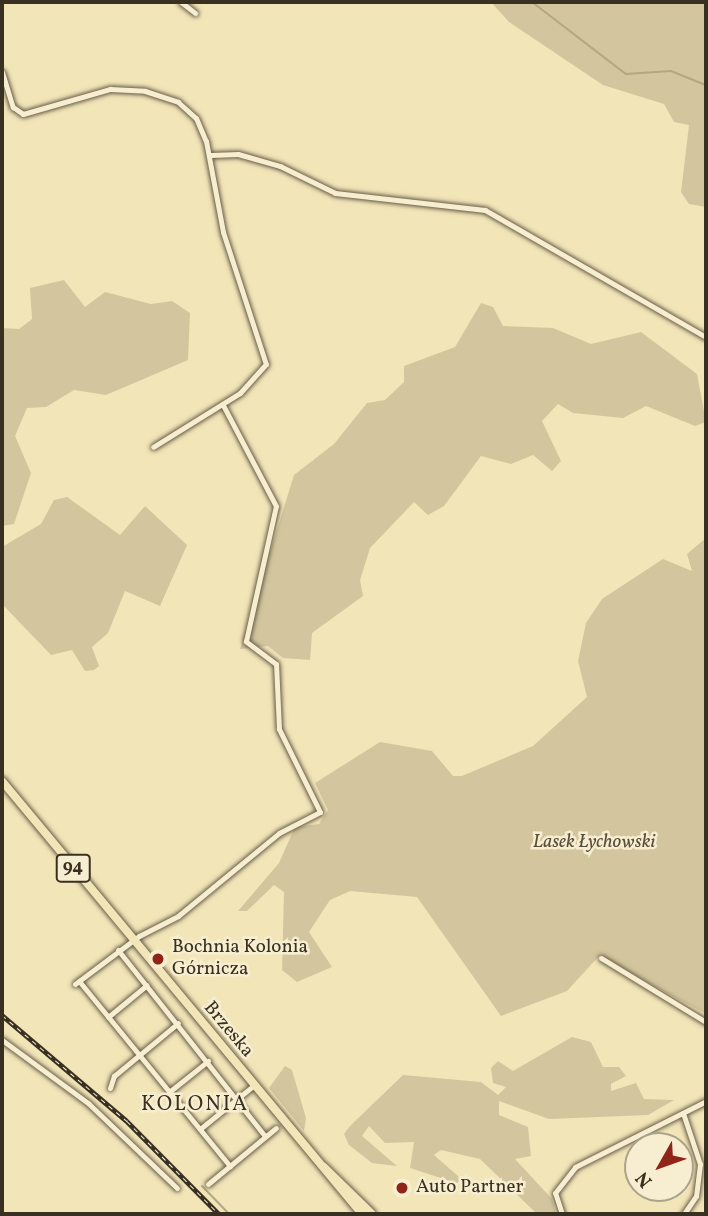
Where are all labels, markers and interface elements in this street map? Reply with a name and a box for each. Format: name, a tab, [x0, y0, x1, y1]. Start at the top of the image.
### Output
park label: Lasek Łychowski	[533, 832, 655, 854]
road number: 94	[56, 854, 90, 882]
place label: Bochnia Kolonia Górnicza	[172, 937, 308, 981]
marker: Bochnia Kolonia Górnicza	[150, 951, 166, 967]
street label: Brzeska	[198, 997, 258, 1063]
district label: KOLONIA	[142, 1092, 248, 1118]
north arrow	[624, 1132, 694, 1202]
text: N	[630, 1166, 659, 1193]
place label: Auto Partner	[416, 1177, 524, 1199]
marker: Auto Partner	[394, 1180, 410, 1196]

